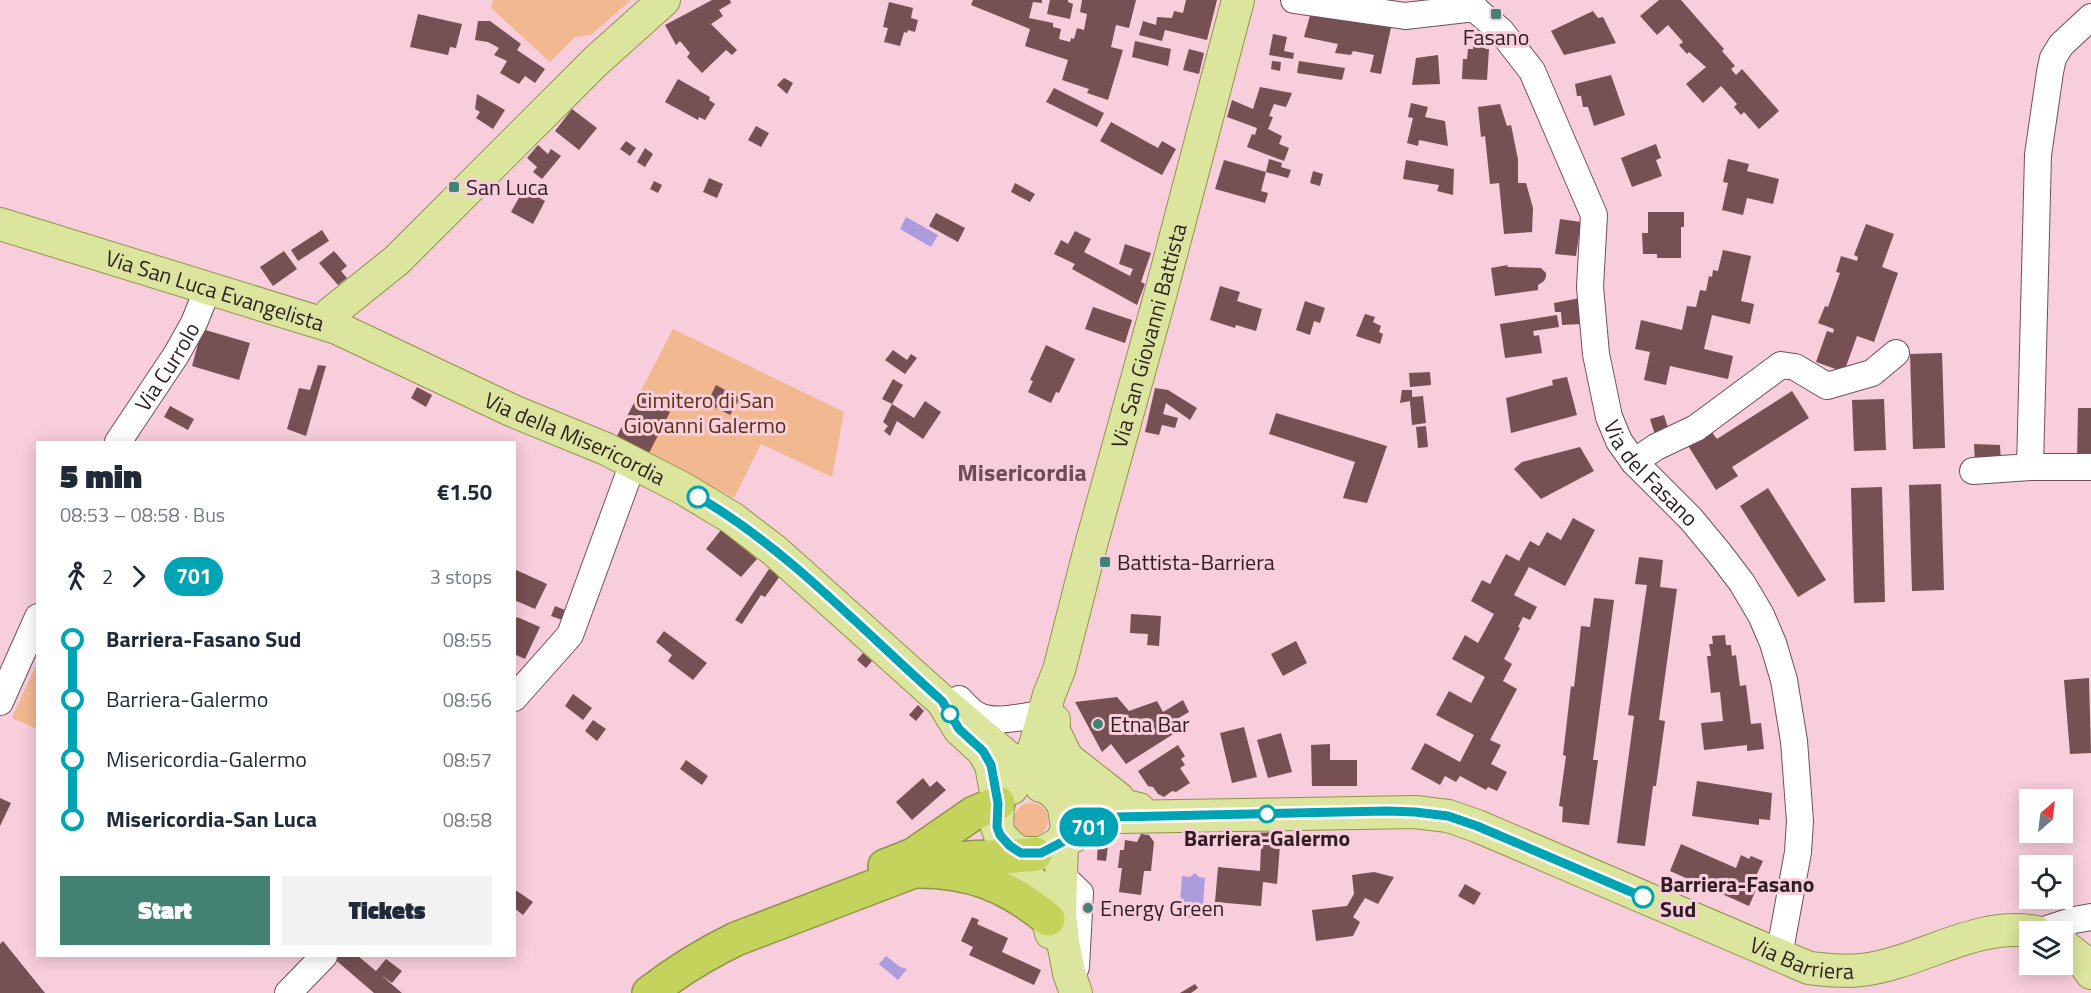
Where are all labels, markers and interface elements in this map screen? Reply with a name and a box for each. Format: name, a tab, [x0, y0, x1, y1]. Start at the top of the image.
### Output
marker: Fasano	[1489, 7, 1503, 21]
place label: Fasano	[1463, 20, 1529, 54]
place label: San Luca	[466, 170, 548, 204]
marker: San Luca	[447, 180, 461, 194]
street label: Via San Giovanni Battista	[1102, 219, 1195, 452]
street label: Via San Luca Evangelista	[101, 241, 329, 340]
street label: Via Currolo	[126, 316, 208, 418]
street label: Via della Misericordia	[479, 383, 672, 494]
park label: Cimitero di San Giovanni Galermo	[624, 383, 786, 442]
street label: Via del Fasano	[1595, 414, 1706, 534]
text: 5 min	[60, 451, 142, 501]
district label: Misericordia	[957, 454, 1087, 490]
text: €1.50	[437, 475, 492, 509]
unlabelled marker	[687, 486, 709, 508]
text: 08:53 – 08:58 · Bus	[60, 499, 225, 530]
place label: Battista-Barriera	[1117, 545, 1275, 579]
marker: Battista-Barriera	[1098, 555, 1112, 569]
icon: walk	[60, 560, 93, 593]
icon: forward	[122, 560, 155, 593]
text: 701	[176, 560, 211, 592]
text: 2	[102, 561, 113, 592]
text: 3 stops	[430, 561, 492, 592]
text: Barriera-Fasano Sud	[106, 622, 301, 656]
text: 08:55	[443, 624, 492, 655]
text: Barriera-Galermo	[106, 682, 268, 716]
text: 08:56	[443, 684, 492, 715]
unlabelled marker	[941, 705, 959, 723]
place label: Etna Bar	[1110, 707, 1190, 741]
marker: Etna Bar	[1091, 717, 1105, 731]
text: Misericordia-Galermo	[106, 742, 307, 776]
text: 08:57	[443, 744, 492, 775]
north arrow	[2019, 789, 2073, 843]
map controls	[2019, 789, 2073, 975]
text: Misericordia-San Luca	[106, 802, 317, 836]
text: 08:58	[443, 804, 492, 835]
marker: Barriera-Galermo	[1258, 805, 1276, 823]
line badge: 701	[1054, 808, 1124, 846]
text: 701	[1071, 811, 1107, 843]
place label: Barriera-Galermo	[1184, 821, 1350, 855]
button: locate	[2019, 855, 2073, 909]
place label: Barriera-Fasano Sud	[1660, 867, 1814, 926]
button: Start	[60, 876, 270, 945]
button: Tickets	[282, 876, 492, 945]
marker: Barriera-Fasano Sud	[1632, 886, 1654, 908]
place label: Energy Green	[1100, 891, 1224, 925]
marker: Energy Green	[1081, 901, 1095, 915]
button: layers	[2019, 921, 2073, 975]
street label: Via Barriera	[1744, 928, 1854, 988]

